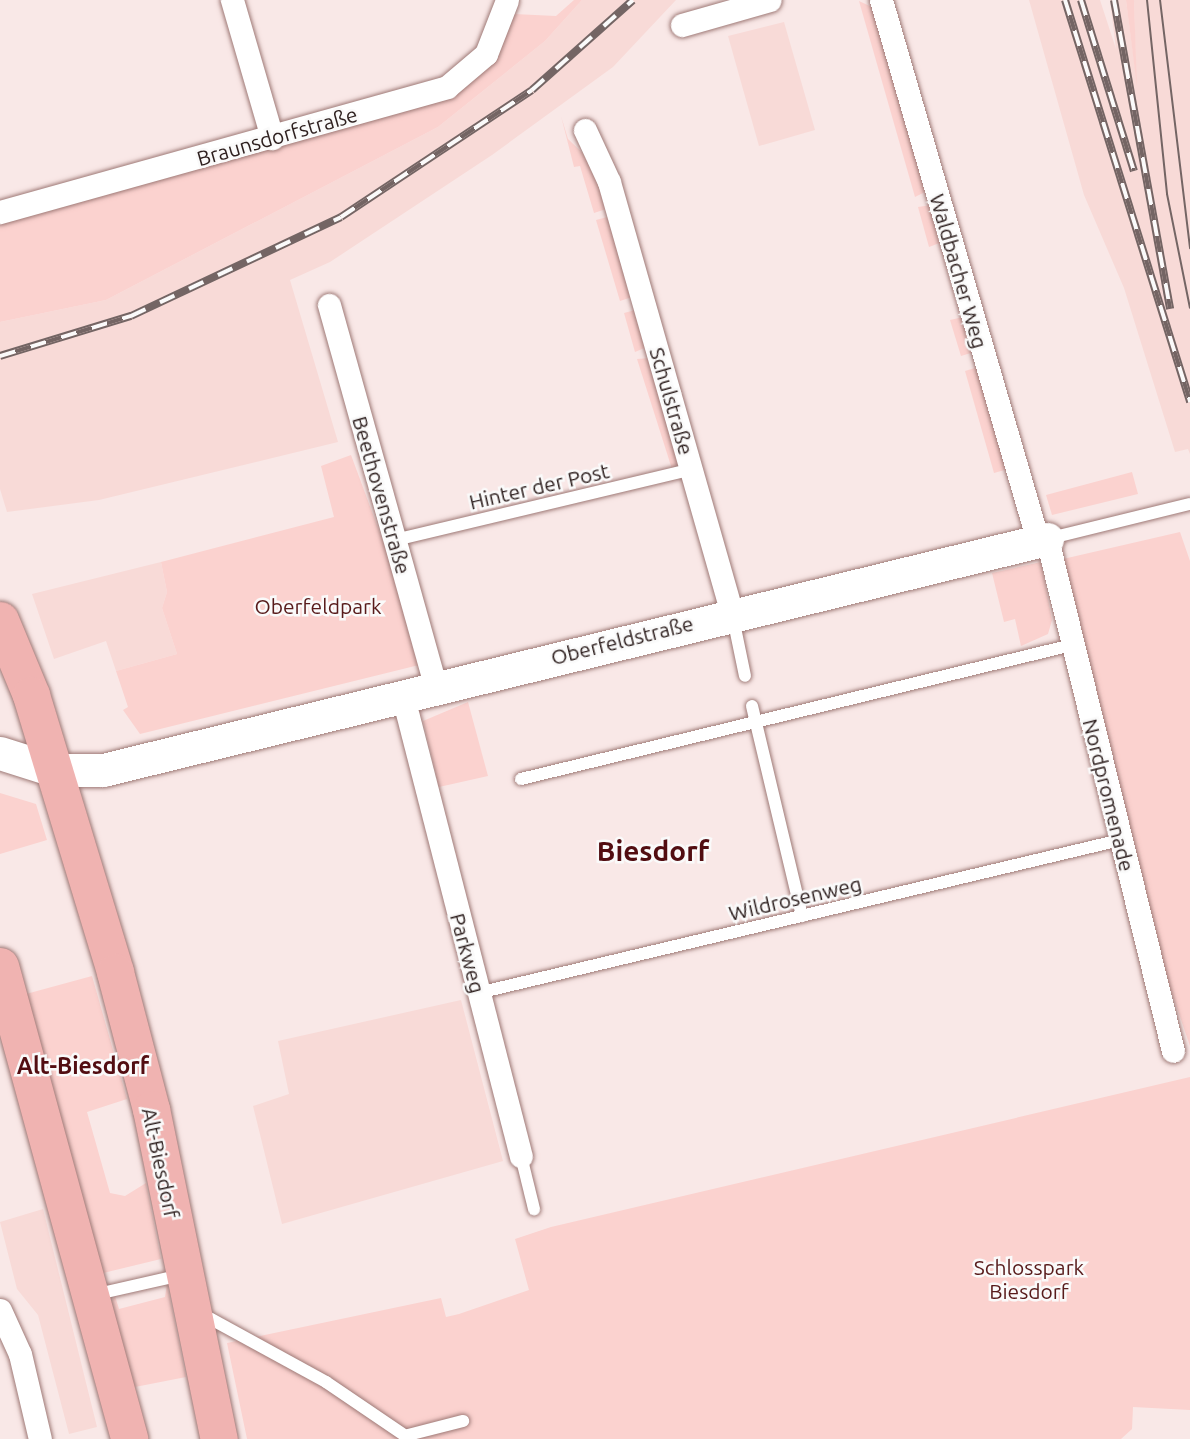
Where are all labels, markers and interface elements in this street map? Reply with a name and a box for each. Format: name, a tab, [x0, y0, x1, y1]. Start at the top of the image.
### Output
street label: Braunsdorfstraße	[194, 101, 360, 171]
street label: Waldbacher Weg	[925, 191, 993, 351]
street label: Schulstraße	[645, 344, 699, 458]
street label: Beethovenstraße	[347, 413, 417, 577]
street label: Hinter der Post	[467, 458, 611, 514]
park label: Oberfeldpark	[254, 593, 382, 619]
street label: Oberfeldstraße	[548, 610, 696, 670]
street label: Nordpromenade	[1078, 716, 1140, 874]
district label: Biesdorf	[597, 834, 709, 868]
street label: Wildrosenweg	[726, 870, 864, 926]
street label: Parkweg	[445, 910, 491, 996]
district label: Alt-Biesdorf	[17, 1052, 149, 1080]
street label: Alt-Biesdorf	[137, 1105, 185, 1221]
park label: Schlosspark Biesdorf	[974, 1254, 1084, 1304]

